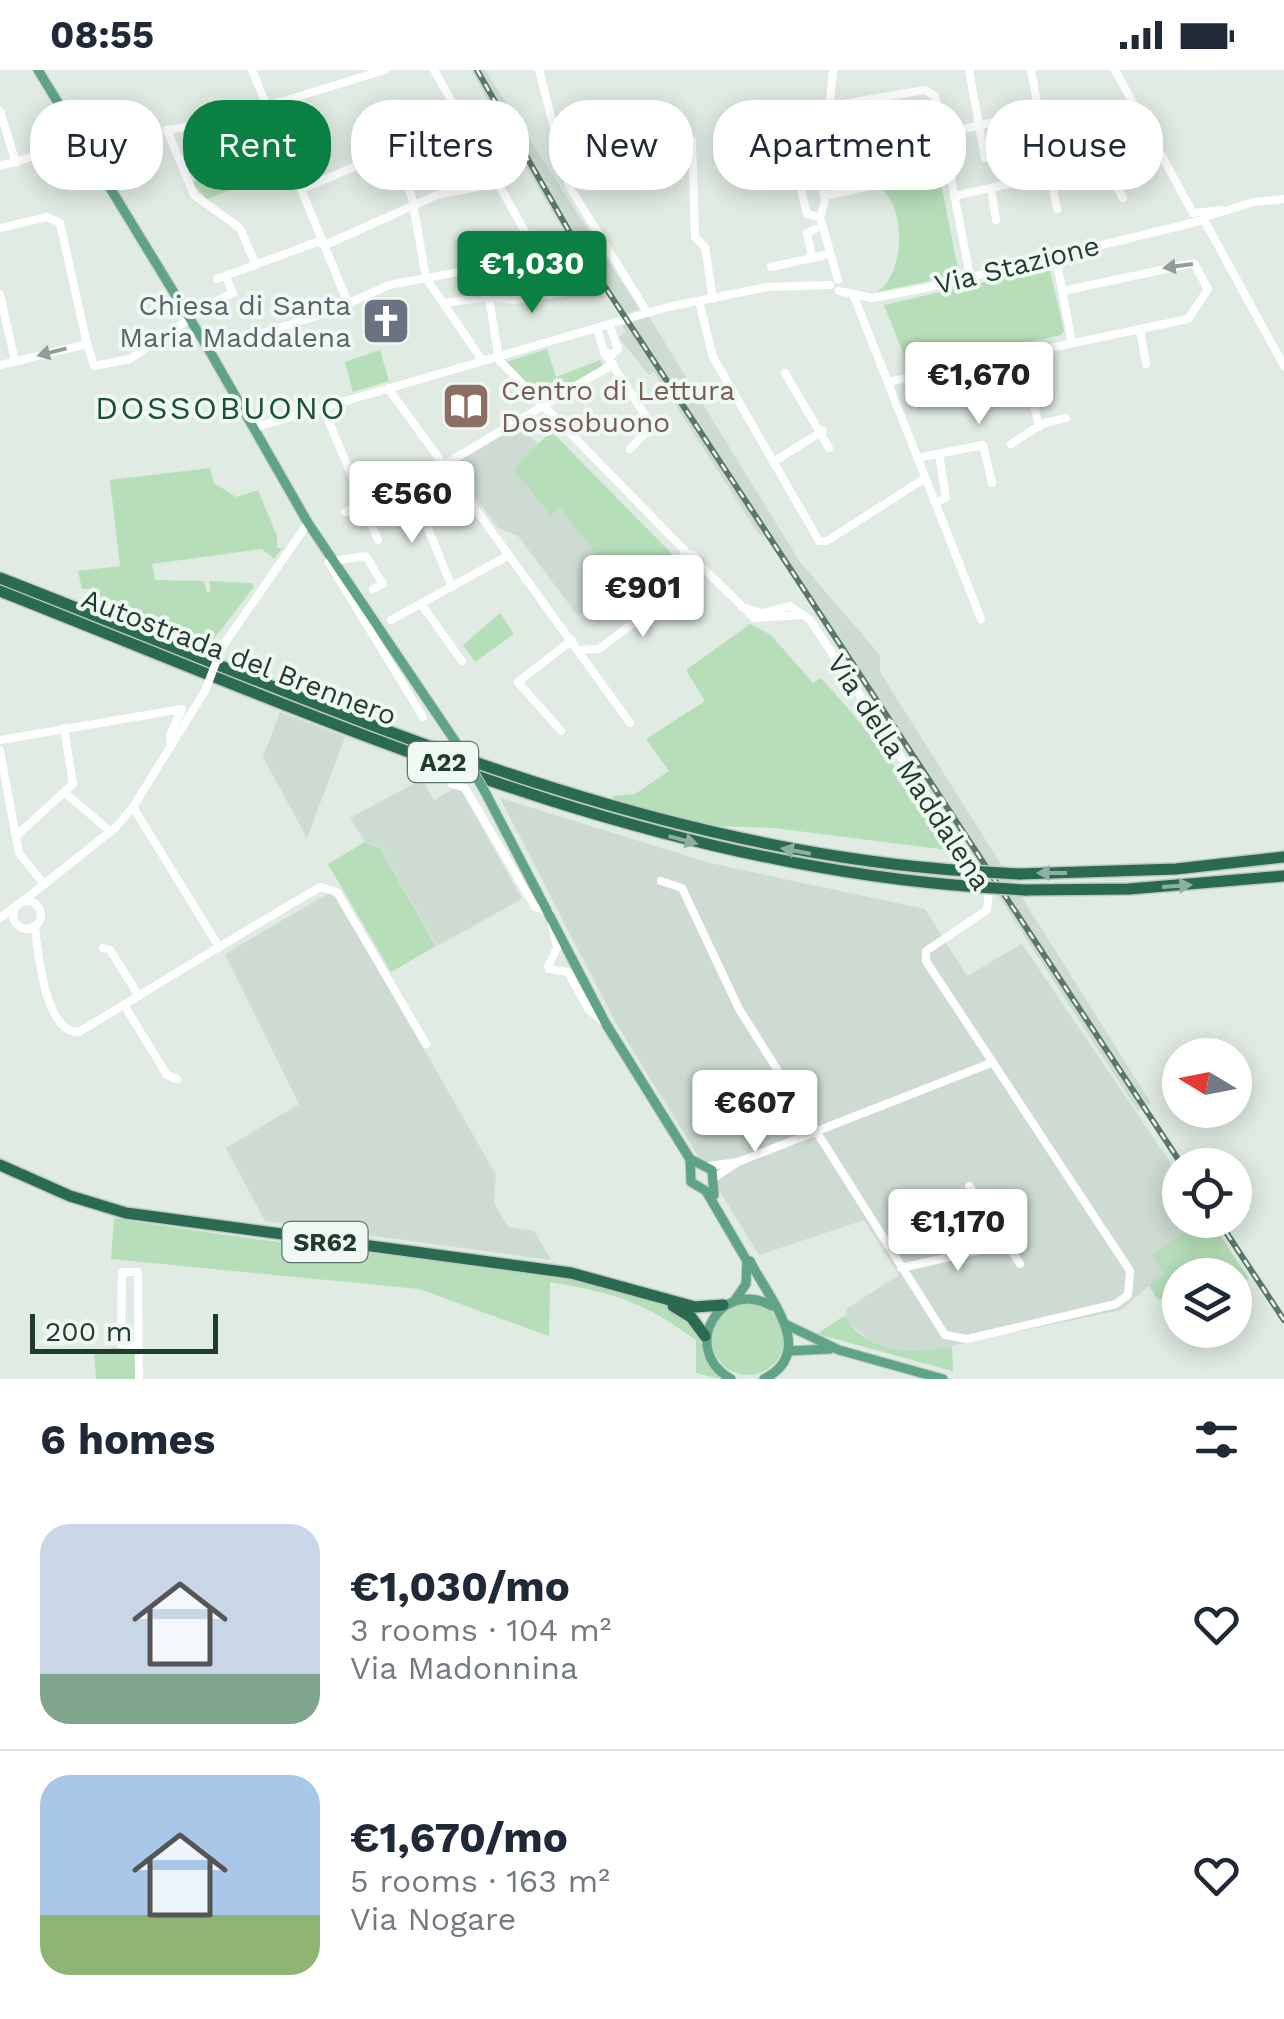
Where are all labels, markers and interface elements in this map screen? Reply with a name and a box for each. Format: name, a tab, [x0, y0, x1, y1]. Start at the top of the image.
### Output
text: 08:55	[50, 13, 154, 57]
chip: Buy	[30, 100, 163, 190]
chip: Rent	[183, 100, 331, 190]
chip: Filters	[351, 100, 529, 190]
chip: New	[549, 100, 693, 190]
chip: Apartment	[713, 100, 966, 190]
chip: House	[986, 100, 1163, 190]
street label: Via Stazione	[931, 229, 1103, 301]
pin: €1,030	[451, 231, 613, 316]
text: €1,030	[479, 244, 585, 282]
one-way arrow	[1162, 259, 1193, 275]
place label: Chiesa di Santa Maria Maddalena	[119, 289, 351, 354]
church icon: Chiesa di Santa Maria Maddalena	[360, 295, 412, 347]
pin: €1,670	[898, 342, 1060, 427]
one-way arrow	[36, 345, 67, 361]
text: €1,670	[927, 355, 1031, 393]
place label: Centro di Lettura Dossobuono	[501, 374, 735, 439]
library icon: Centro di Lettura Dossobuono	[440, 380, 492, 432]
district label: DOSSOBUONO	[95, 389, 347, 427]
pin: €560	[353, 461, 471, 546]
text: €560	[371, 474, 453, 512]
pin: €901	[584, 555, 702, 640]
text: €901	[605, 568, 681, 606]
street label: Autostrada del Brennero	[77, 582, 401, 732]
street label: Via della Maddalena	[820, 648, 998, 896]
road number: A22	[408, 742, 478, 782]
one-way arrow	[668, 833, 699, 849]
one-way arrow	[780, 843, 811, 859]
one-way arrow	[1035, 866, 1067, 882]
one-way arrow	[1162, 878, 1193, 894]
north arrow	[1162, 1038, 1252, 1128]
map controls	[1162, 1038, 1252, 1348]
pin: €607	[696, 1070, 814, 1155]
text: €607	[714, 1083, 796, 1121]
button: locate	[1162, 1148, 1252, 1238]
pin: €1,170	[877, 1189, 1039, 1274]
text: €1,170	[910, 1202, 1006, 1240]
road number: SR62	[282, 1222, 368, 1262]
button: layers	[1162, 1258, 1252, 1348]
scale bar	[30, 1309, 218, 1354]
text: 200 m	[45, 1315, 132, 1348]
icon: filters	[1189, 1412, 1244, 1467]
text: 6 homes	[40, 1415, 215, 1464]
text: €1,030/mo	[350, 1562, 570, 1611]
icon: home	[120, 1564, 240, 1684]
icon: heart	[1189, 1597, 1244, 1652]
text: 3 rooms · 104 m²	[350, 1611, 611, 1649]
text: Via Madonnina	[350, 1649, 578, 1687]
text: €1,670/mo	[350, 1813, 568, 1862]
icon: home	[120, 1815, 240, 1935]
icon: heart	[1189, 1848, 1244, 1903]
text: 5 rooms · 163 m²	[350, 1862, 610, 1900]
text: Via Nogare	[350, 1900, 516, 1938]

